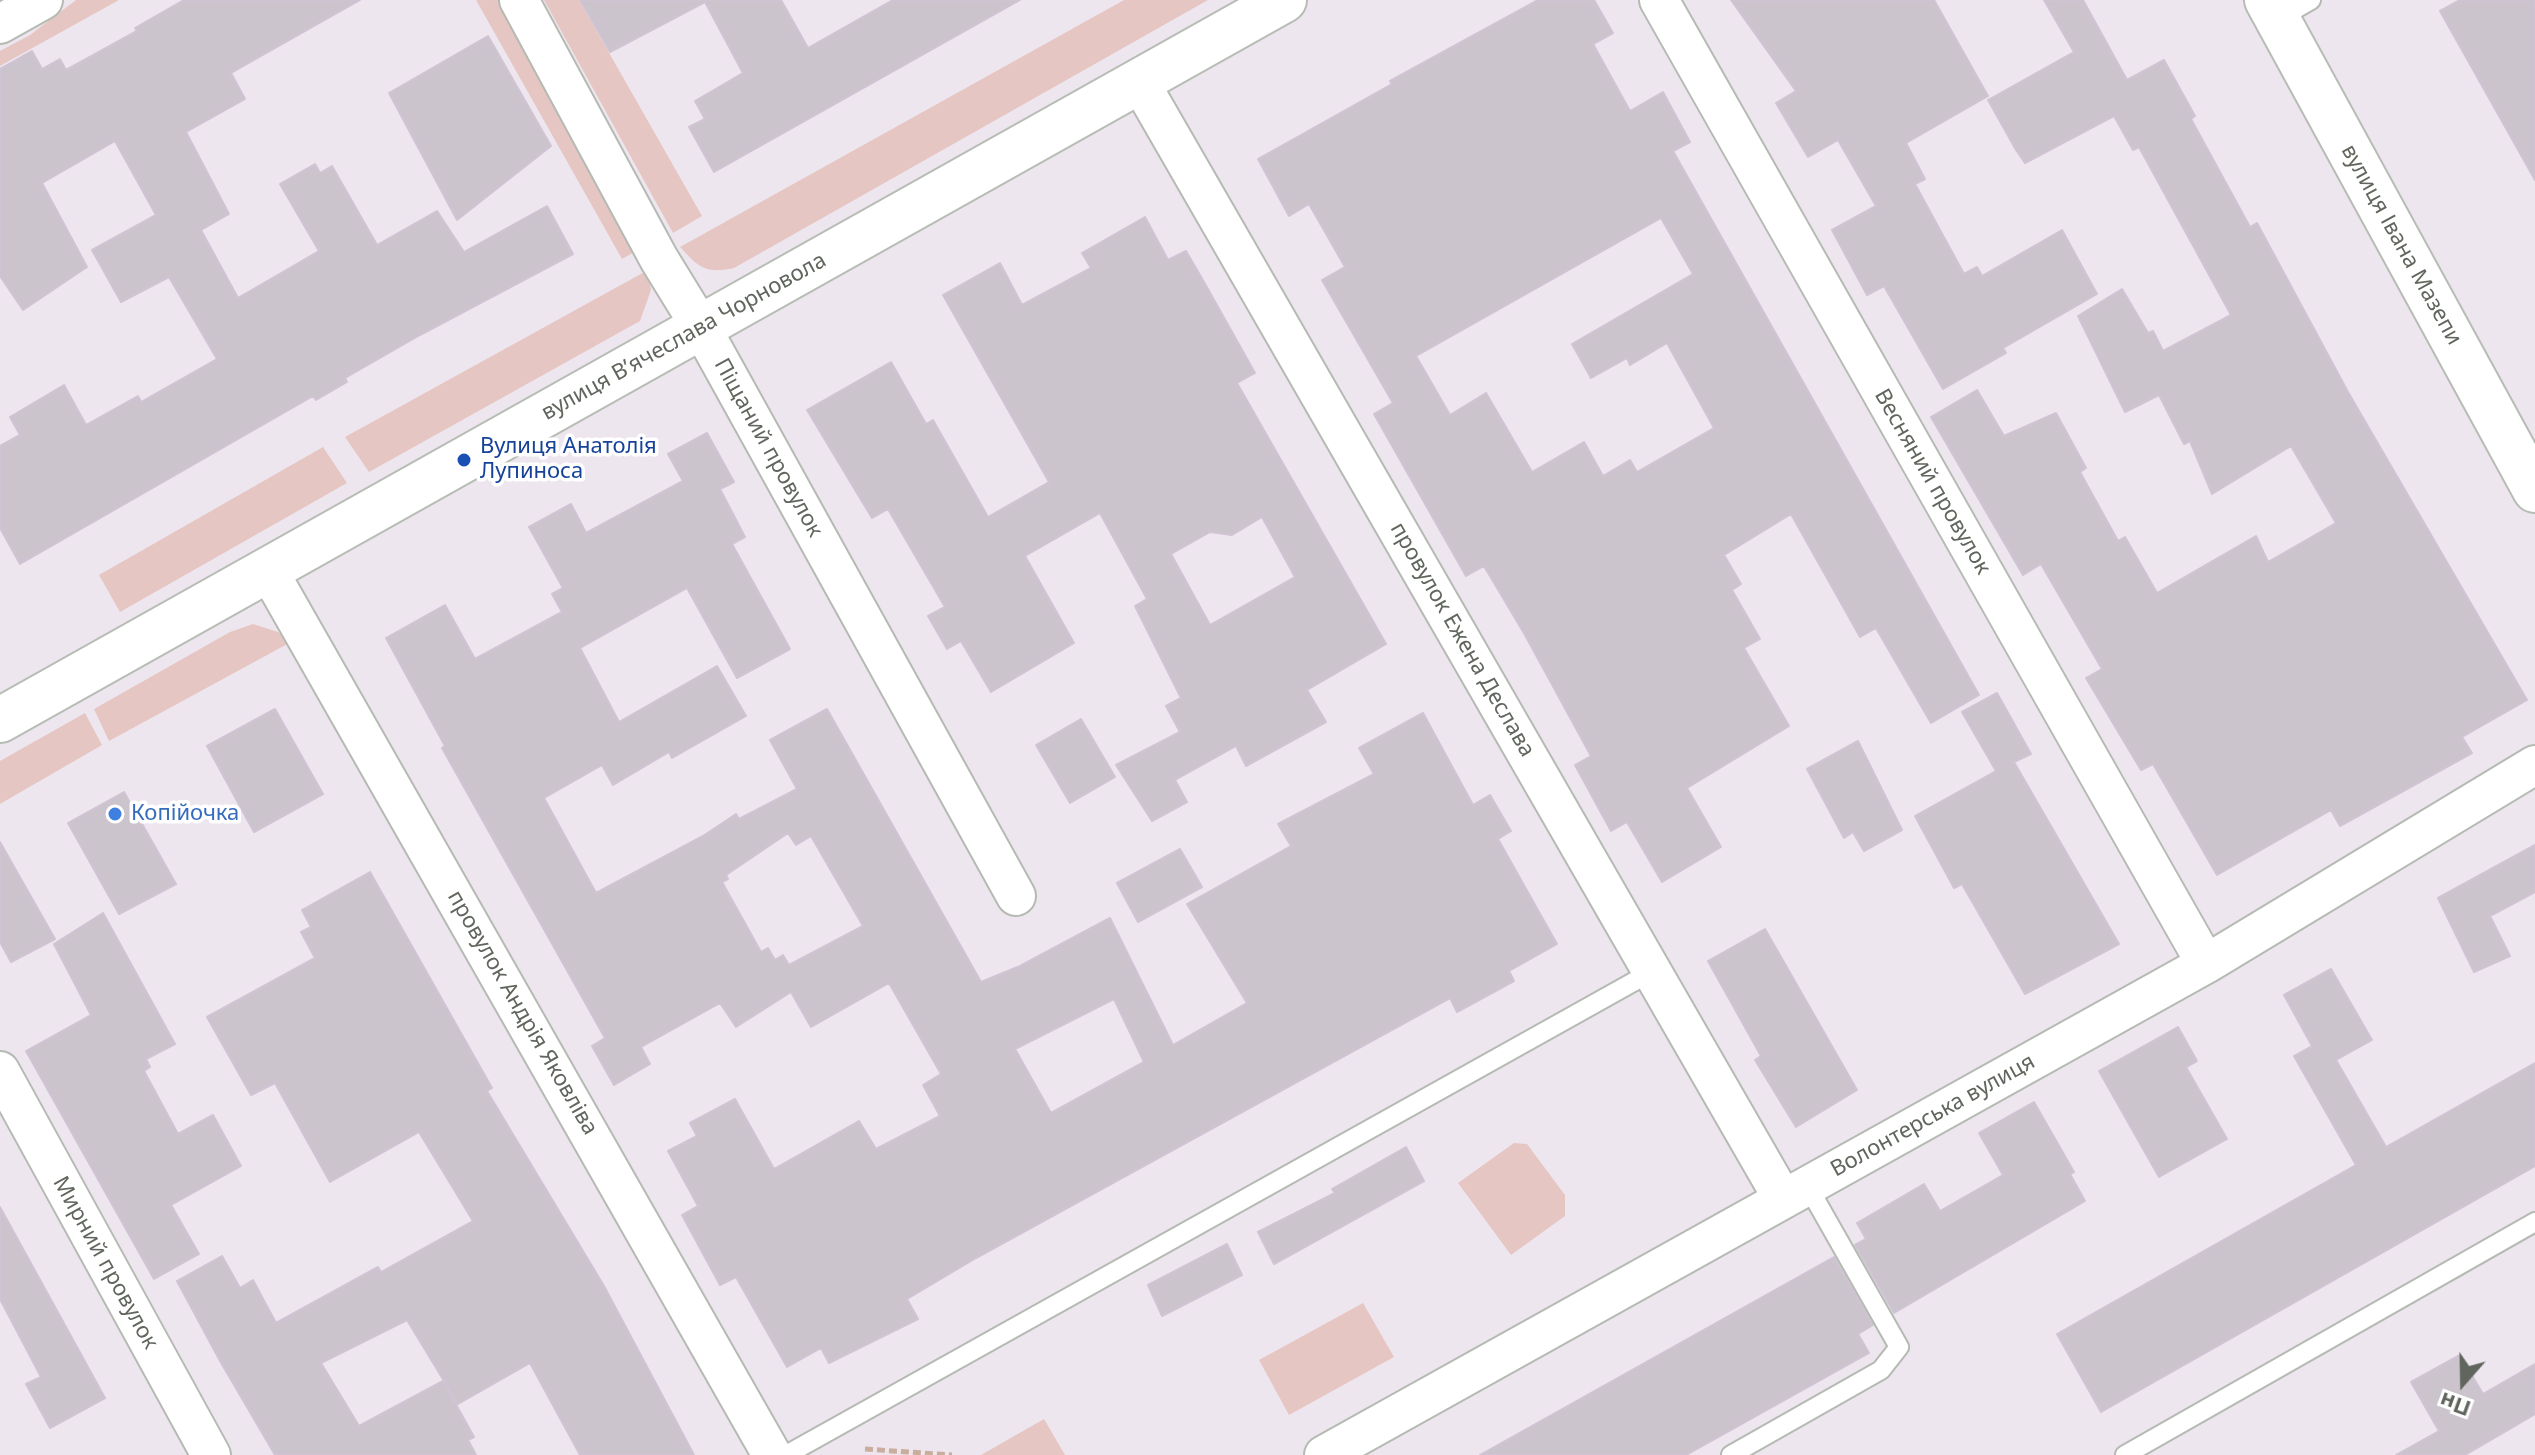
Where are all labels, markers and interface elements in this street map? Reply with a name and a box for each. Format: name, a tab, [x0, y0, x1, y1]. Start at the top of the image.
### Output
street label: вулиця Івана Мазепи	[2335, 140, 2467, 350]
street label: вулиця Вʼячеслава Чорновола	[537, 248, 831, 426]
street label: Піщаний провулок	[708, 354, 828, 542]
street label: Весняний провулок	[1868, 385, 1996, 579]
place label: Вулиця Анатолія Лупиноса	[480, 434, 657, 486]
marker: Вулиця Анатолія Лупиноса	[455, 451, 473, 469]
street label: провулок Ежена Деслава	[1384, 518, 1540, 762]
place label: Копійочка	[131, 801, 239, 827]
marker: Копійочка	[106, 805, 124, 823]
street label: провулок Андрія Яковліва	[441, 886, 603, 1140]
street label: Волонтерська вулиця	[1826, 1049, 2040, 1183]
street label: Мирний провулок	[47, 1172, 163, 1354]
north arrow	[2423, 1343, 2503, 1423]
text: Пн	[2435, 1386, 2475, 1425]

